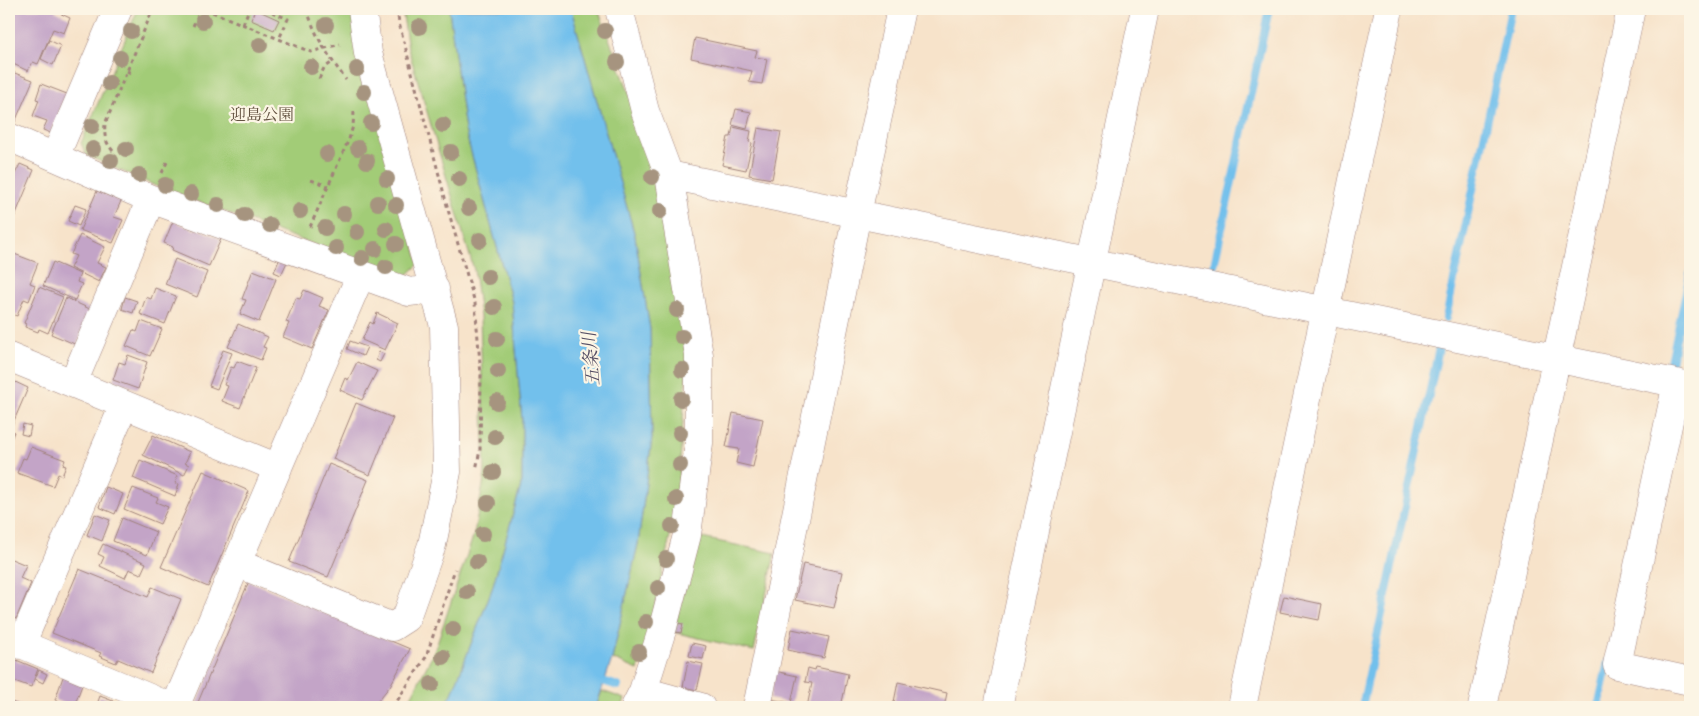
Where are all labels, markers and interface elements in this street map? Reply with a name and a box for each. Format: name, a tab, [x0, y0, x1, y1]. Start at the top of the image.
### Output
park label: 迎島公園	[230, 105, 294, 125]
water label: 五条川	[578, 329, 605, 387]

